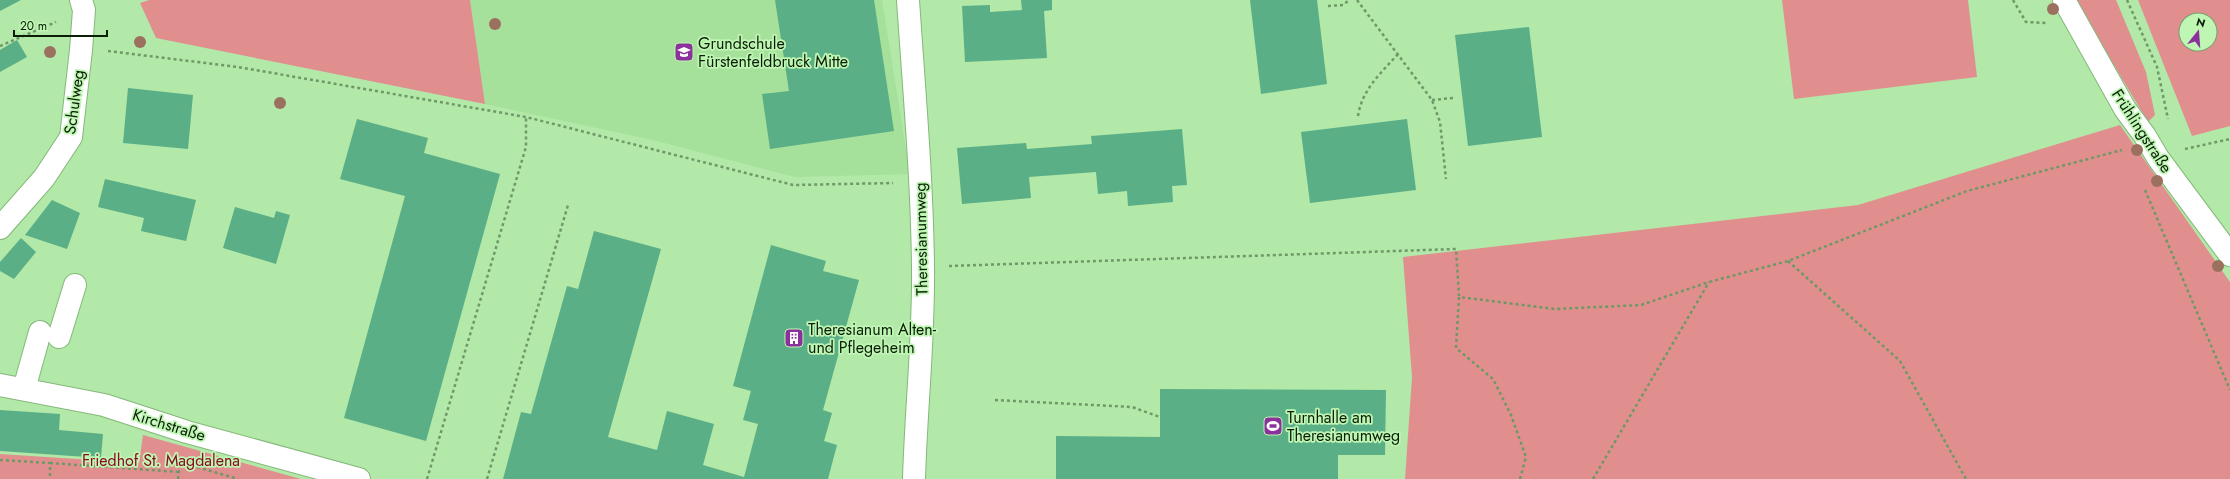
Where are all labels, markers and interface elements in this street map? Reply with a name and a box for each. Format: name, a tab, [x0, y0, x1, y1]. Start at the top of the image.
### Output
scale bar	[14, 12, 107, 38]
north arrow	[2178, 12, 2218, 52]
text: N	[2194, 14, 2207, 31]
text: 20 m	[20, 17, 47, 35]
place label: Grundschule Fürstenfeldbruck Mitte	[698, 32, 848, 73]
school or university icon: Grundschule Fürstenfeldbruck Mitte	[673, 41, 695, 63]
street label: Schulweg	[58, 68, 90, 136]
street label: Frühlingstraße	[2106, 84, 2178, 178]
street label: Theresianumweg	[909, 182, 933, 296]
place label: Theresianum Alten- und Pflegeheim	[808, 318, 937, 359]
building icon: Theresianum Alten- und Pflegeheim	[783, 327, 805, 349]
street label: Kirchstraße	[130, 403, 208, 447]
place label: Turnhalle am Theresianumweg	[1287, 406, 1400, 447]
sports icon: Turnhalle am Theresianumweg	[1262, 415, 1284, 437]
park label: Friedhof St. Magdalena	[82, 449, 240, 472]

